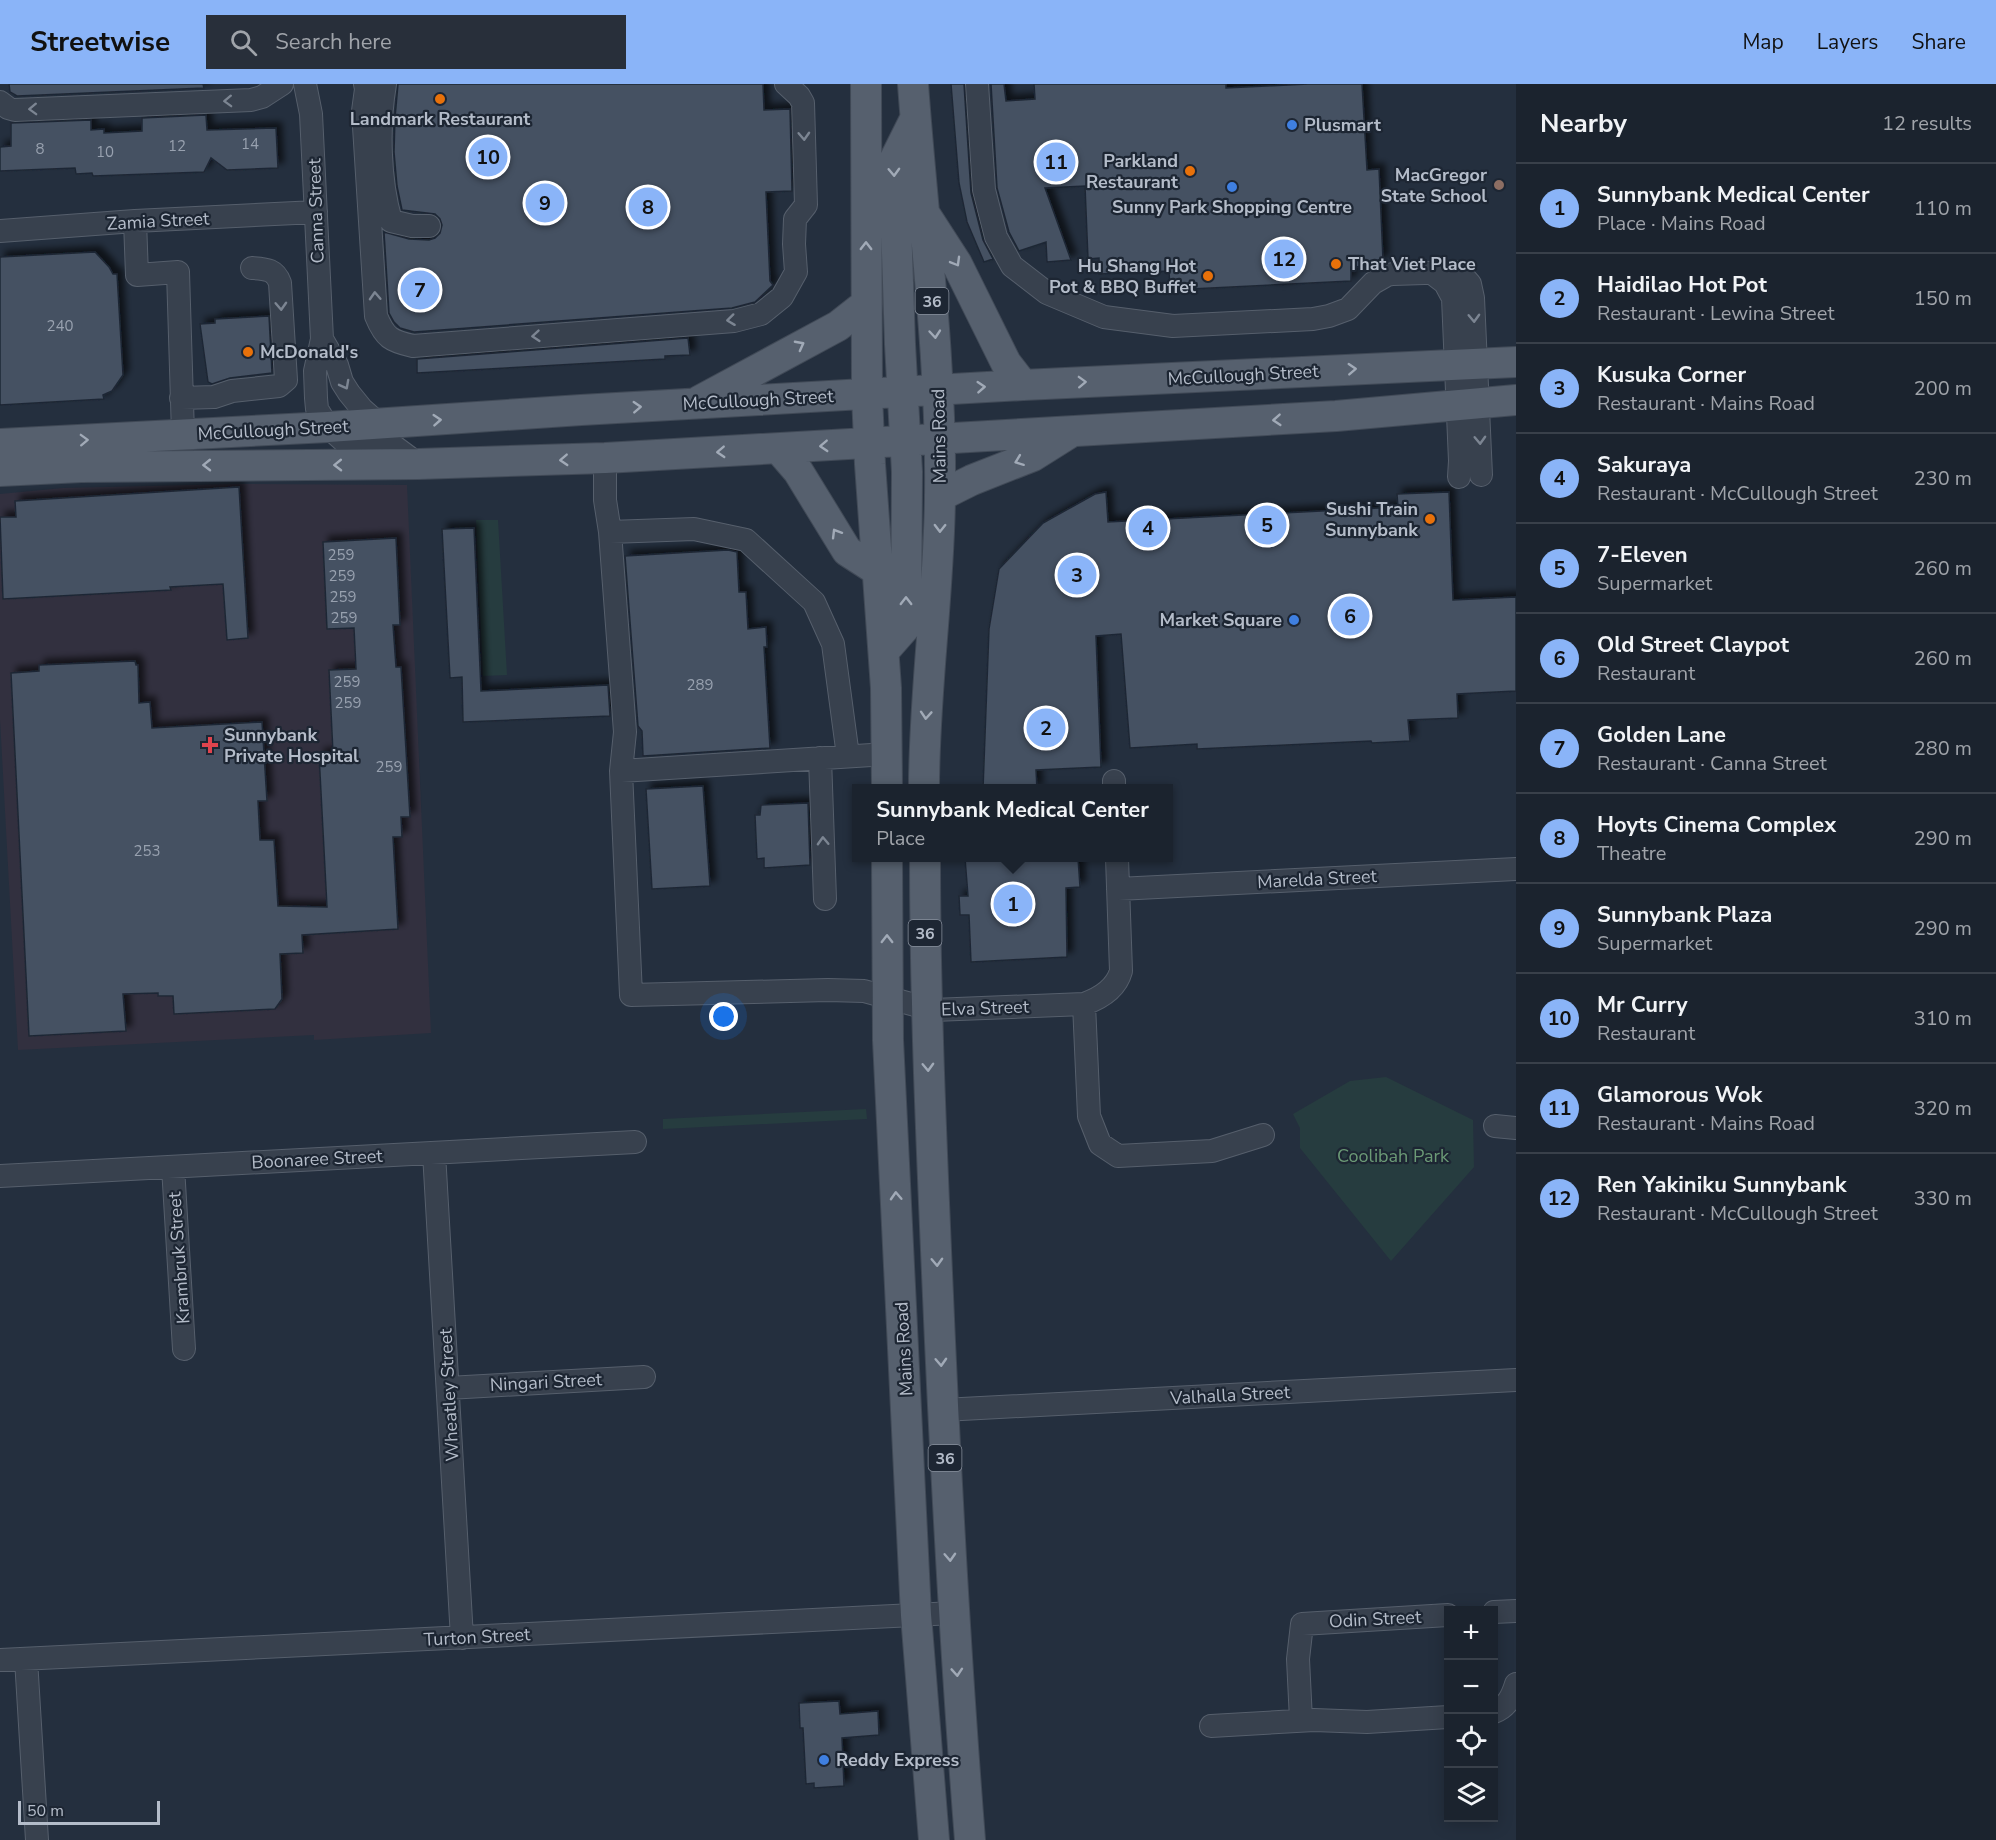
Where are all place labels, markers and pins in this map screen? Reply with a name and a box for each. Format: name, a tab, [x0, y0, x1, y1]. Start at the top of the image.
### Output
marker: Landmark Restaurant	[433, 92, 447, 106]
place label: Landmark Restaurant	[350, 107, 530, 131]
place label: Plusmart	[1304, 113, 1381, 137]
marker: Plusmart	[1285, 118, 1299, 132]
pin: 10	[468, 134, 508, 180]
pin: 11	[1036, 140, 1076, 184]
place label: Parkland Restaurant	[1086, 149, 1178, 194]
place label: MacGregor State School	[1381, 163, 1487, 208]
marker: Parkland Restaurant	[1183, 164, 1197, 178]
marker: MacGregor State School	[1492, 178, 1506, 192]
pin: 9	[526, 180, 564, 226]
marker: Sunny Park Shopping Centre	[1225, 180, 1239, 194]
pin: 8	[628, 184, 668, 230]
place label: Sunny Park Shopping Centre	[1112, 195, 1352, 219]
pin: 12	[1264, 236, 1304, 282]
place label: That Viet Place	[1348, 252, 1476, 276]
place label: Hu Shang Hot Pot & BBQ Buffet	[1049, 254, 1196, 299]
marker: That Viet Place	[1329, 257, 1343, 271]
pin: 7	[400, 268, 440, 312]
marker: Hu Shang Hot Pot & BBQ Buffet	[1201, 269, 1215, 283]
place label: McDonald's	[260, 340, 358, 364]
marker: McDonald's	[241, 345, 255, 359]
place label: Sushi Train Sunnybank	[1325, 497, 1418, 542]
pin: 5	[1248, 502, 1286, 548]
pin: 4	[1128, 506, 1168, 550]
marker: Sushi Train Sunnybank	[1423, 512, 1437, 526]
pin: 3	[1058, 552, 1096, 598]
pin: 6	[1330, 594, 1370, 638]
place label: Market Square	[1159, 608, 1282, 632]
marker: Market Square	[1287, 613, 1301, 627]
pin: 2	[1026, 706, 1066, 750]
place label: Sunnybank Private Hospital	[224, 723, 359, 768]
marker: Sunnybank Private Hospital	[201, 736, 219, 754]
pin: 1	[994, 882, 1032, 926]
place label: Reddy Express	[836, 1748, 960, 1772]
marker: Reddy Express	[817, 1753, 831, 1767]

